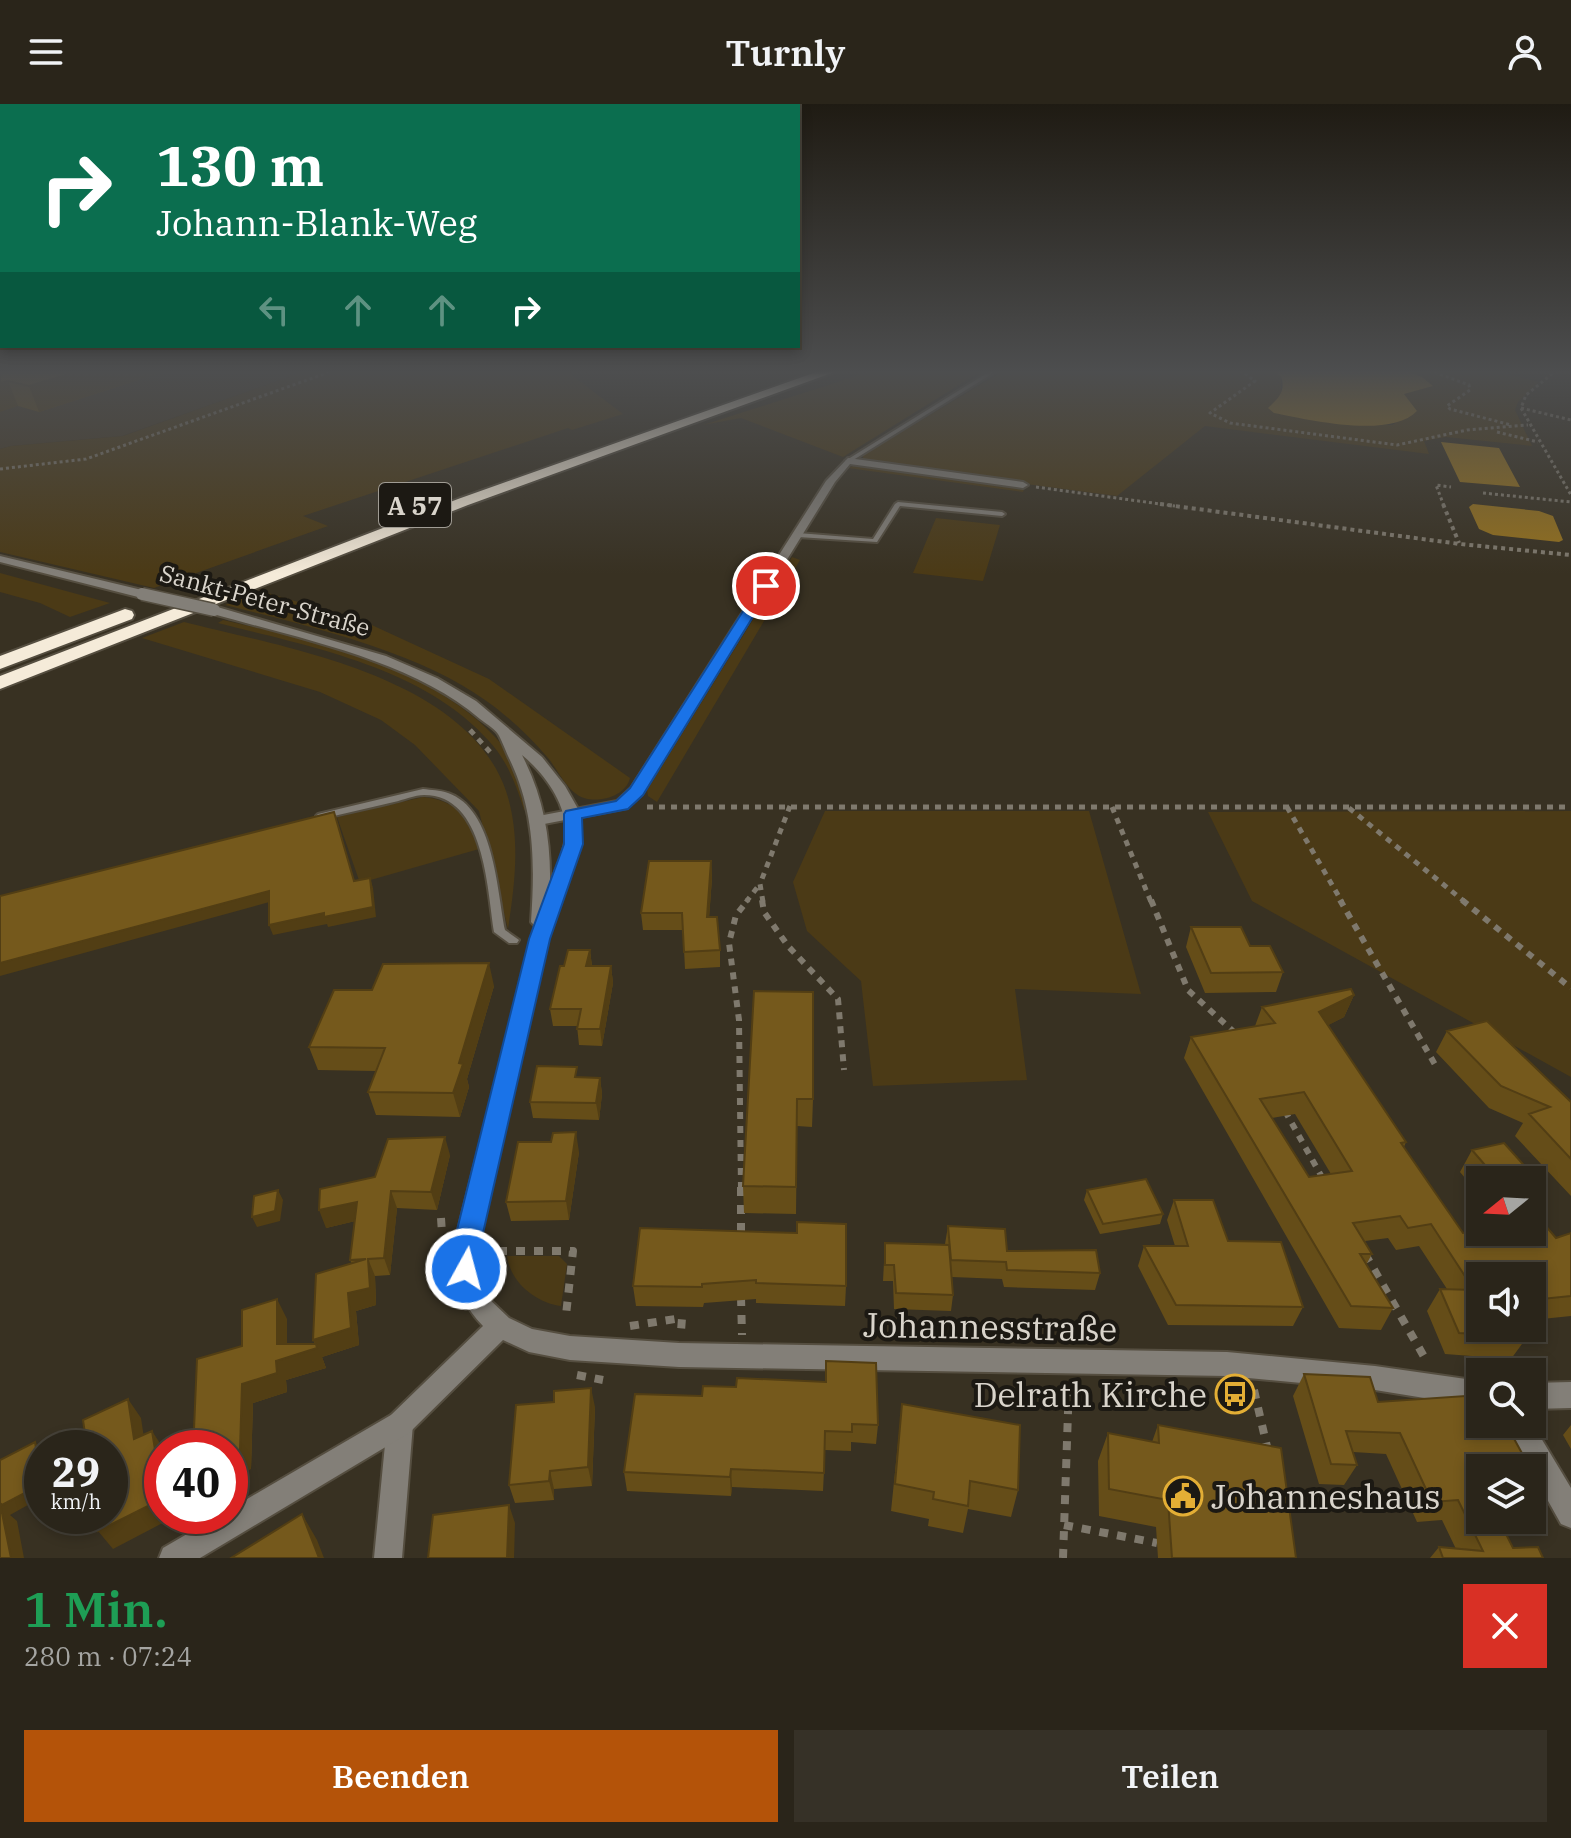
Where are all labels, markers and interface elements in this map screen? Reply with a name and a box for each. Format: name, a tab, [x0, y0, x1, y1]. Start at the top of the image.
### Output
text: Turnly	[726, 29, 845, 76]
icon: menu	[24, 30, 68, 74]
icon: person	[1503, 30, 1547, 74]
text: 130 m	[156, 129, 324, 201]
icon: right	[24, 136, 128, 240]
text: Johann-Blank-Weg	[156, 199, 477, 246]
icon: left	[252, 288, 296, 332]
icon: ahead	[336, 288, 380, 332]
icon: ahead	[420, 288, 464, 332]
icon: right	[504, 288, 548, 332]
road number: A 57	[379, 483, 451, 527]
pin	[732, 552, 800, 620]
street label: Sankt-Peter-Straße	[156, 557, 374, 643]
icon: arrive	[744, 564, 788, 608]
north arrow	[1466, 1166, 1546, 1246]
map controls	[1466, 1166, 1546, 1534]
position arrow	[424, 1227, 508, 1311]
button: sound	[1466, 1262, 1546, 1342]
street label: Johannesstraße	[863, 1302, 1117, 1350]
button: search	[1466, 1358, 1546, 1438]
place label: Delrath Kirche	[973, 1372, 1207, 1416]
bus stop icon: Delrath Kirche	[1214, 1373, 1256, 1415]
speed limit sign: 40	[144, 1430, 248, 1534]
text: 29	[52, 1446, 100, 1498]
button: layers	[1466, 1454, 1546, 1534]
place label: Johanneshaus	[1211, 1474, 1441, 1518]
public building icon: Johanneshaus	[1162, 1475, 1204, 1517]
text: km/h	[51, 1488, 101, 1515]
text: 1 Min.	[24, 1578, 168, 1640]
button: close	[1463, 1584, 1547, 1668]
text: 280 m · 07:24	[24, 1639, 192, 1673]
button: Beenden	[24, 1730, 778, 1822]
button: Teilen	[794, 1730, 1547, 1822]

